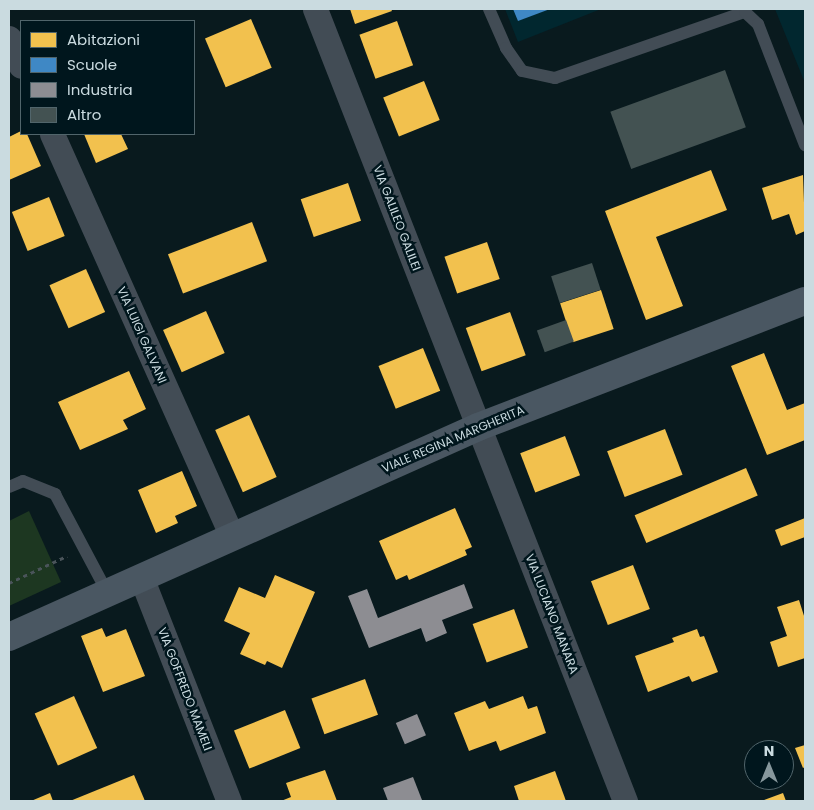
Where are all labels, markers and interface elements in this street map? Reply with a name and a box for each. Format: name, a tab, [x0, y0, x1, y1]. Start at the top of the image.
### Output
legend	[20, 20, 195, 135]
text: Abitazioni	[67, 29, 140, 50]
text: Scuole	[67, 54, 117, 75]
text: Industria	[67, 79, 133, 100]
text: Altro	[67, 104, 101, 125]
street label: VIA GALILEO GALILEI	[370, 163, 424, 273]
street label: VIA LUIGI GALVANI	[114, 284, 170, 386]
street label: VIALE REGINA MARGHERITA	[380, 402, 526, 476]
street label: VIA LUCIANO MANARA	[522, 552, 582, 676]
street label: VIA GOFFREDO MAMELI	[155, 625, 215, 753]
north arrow	[744, 740, 794, 790]
text: N	[764, 741, 774, 761]

